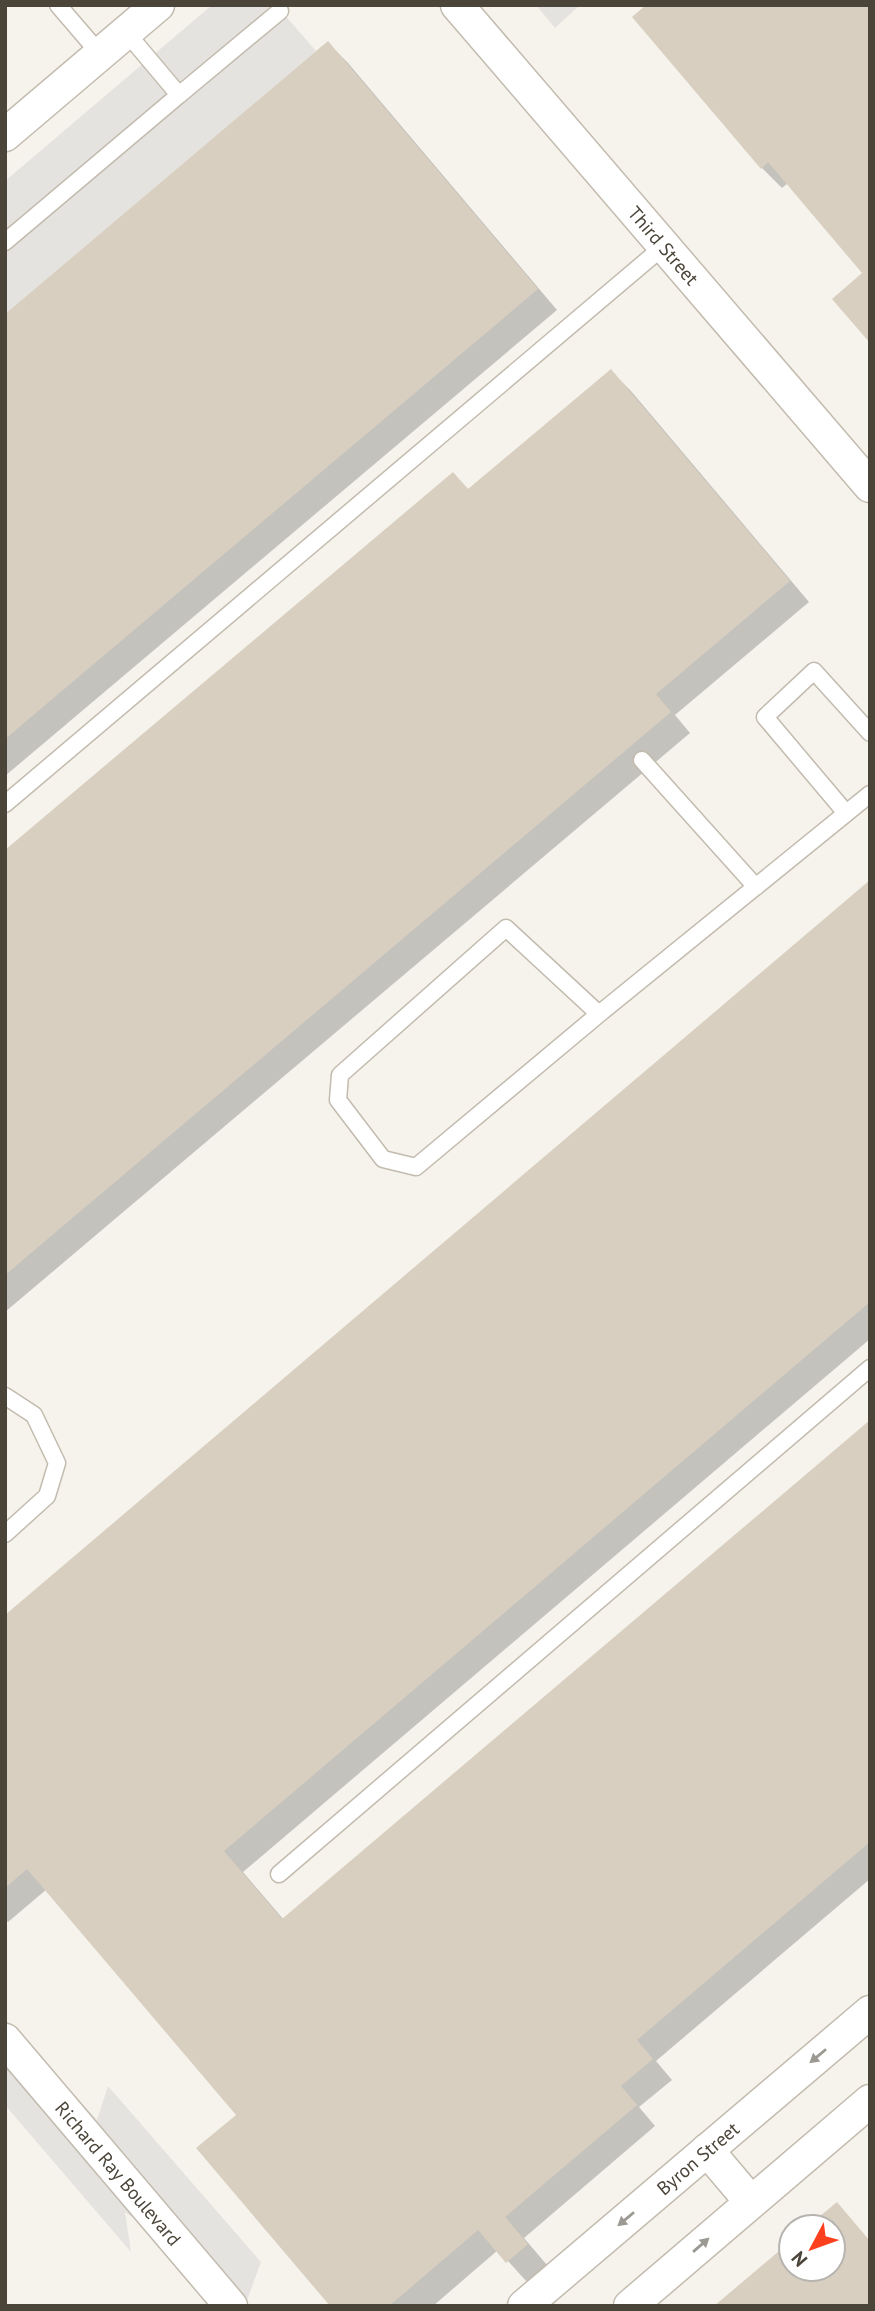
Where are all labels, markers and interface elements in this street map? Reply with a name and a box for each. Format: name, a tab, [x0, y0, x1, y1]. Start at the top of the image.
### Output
street label: Third Street	[623, 201, 704, 290]
one-way arrow	[809, 2048, 826, 2063]
street label: Richard Ray Boulevard	[50, 2096, 186, 2251]
street label: Byron Street	[652, 2116, 744, 2200]
one-way arrow	[617, 2211, 634, 2226]
north arrow	[777, 2213, 847, 2283]
one-way arrow	[692, 2238, 709, 2253]
text: N	[786, 2247, 812, 2272]

